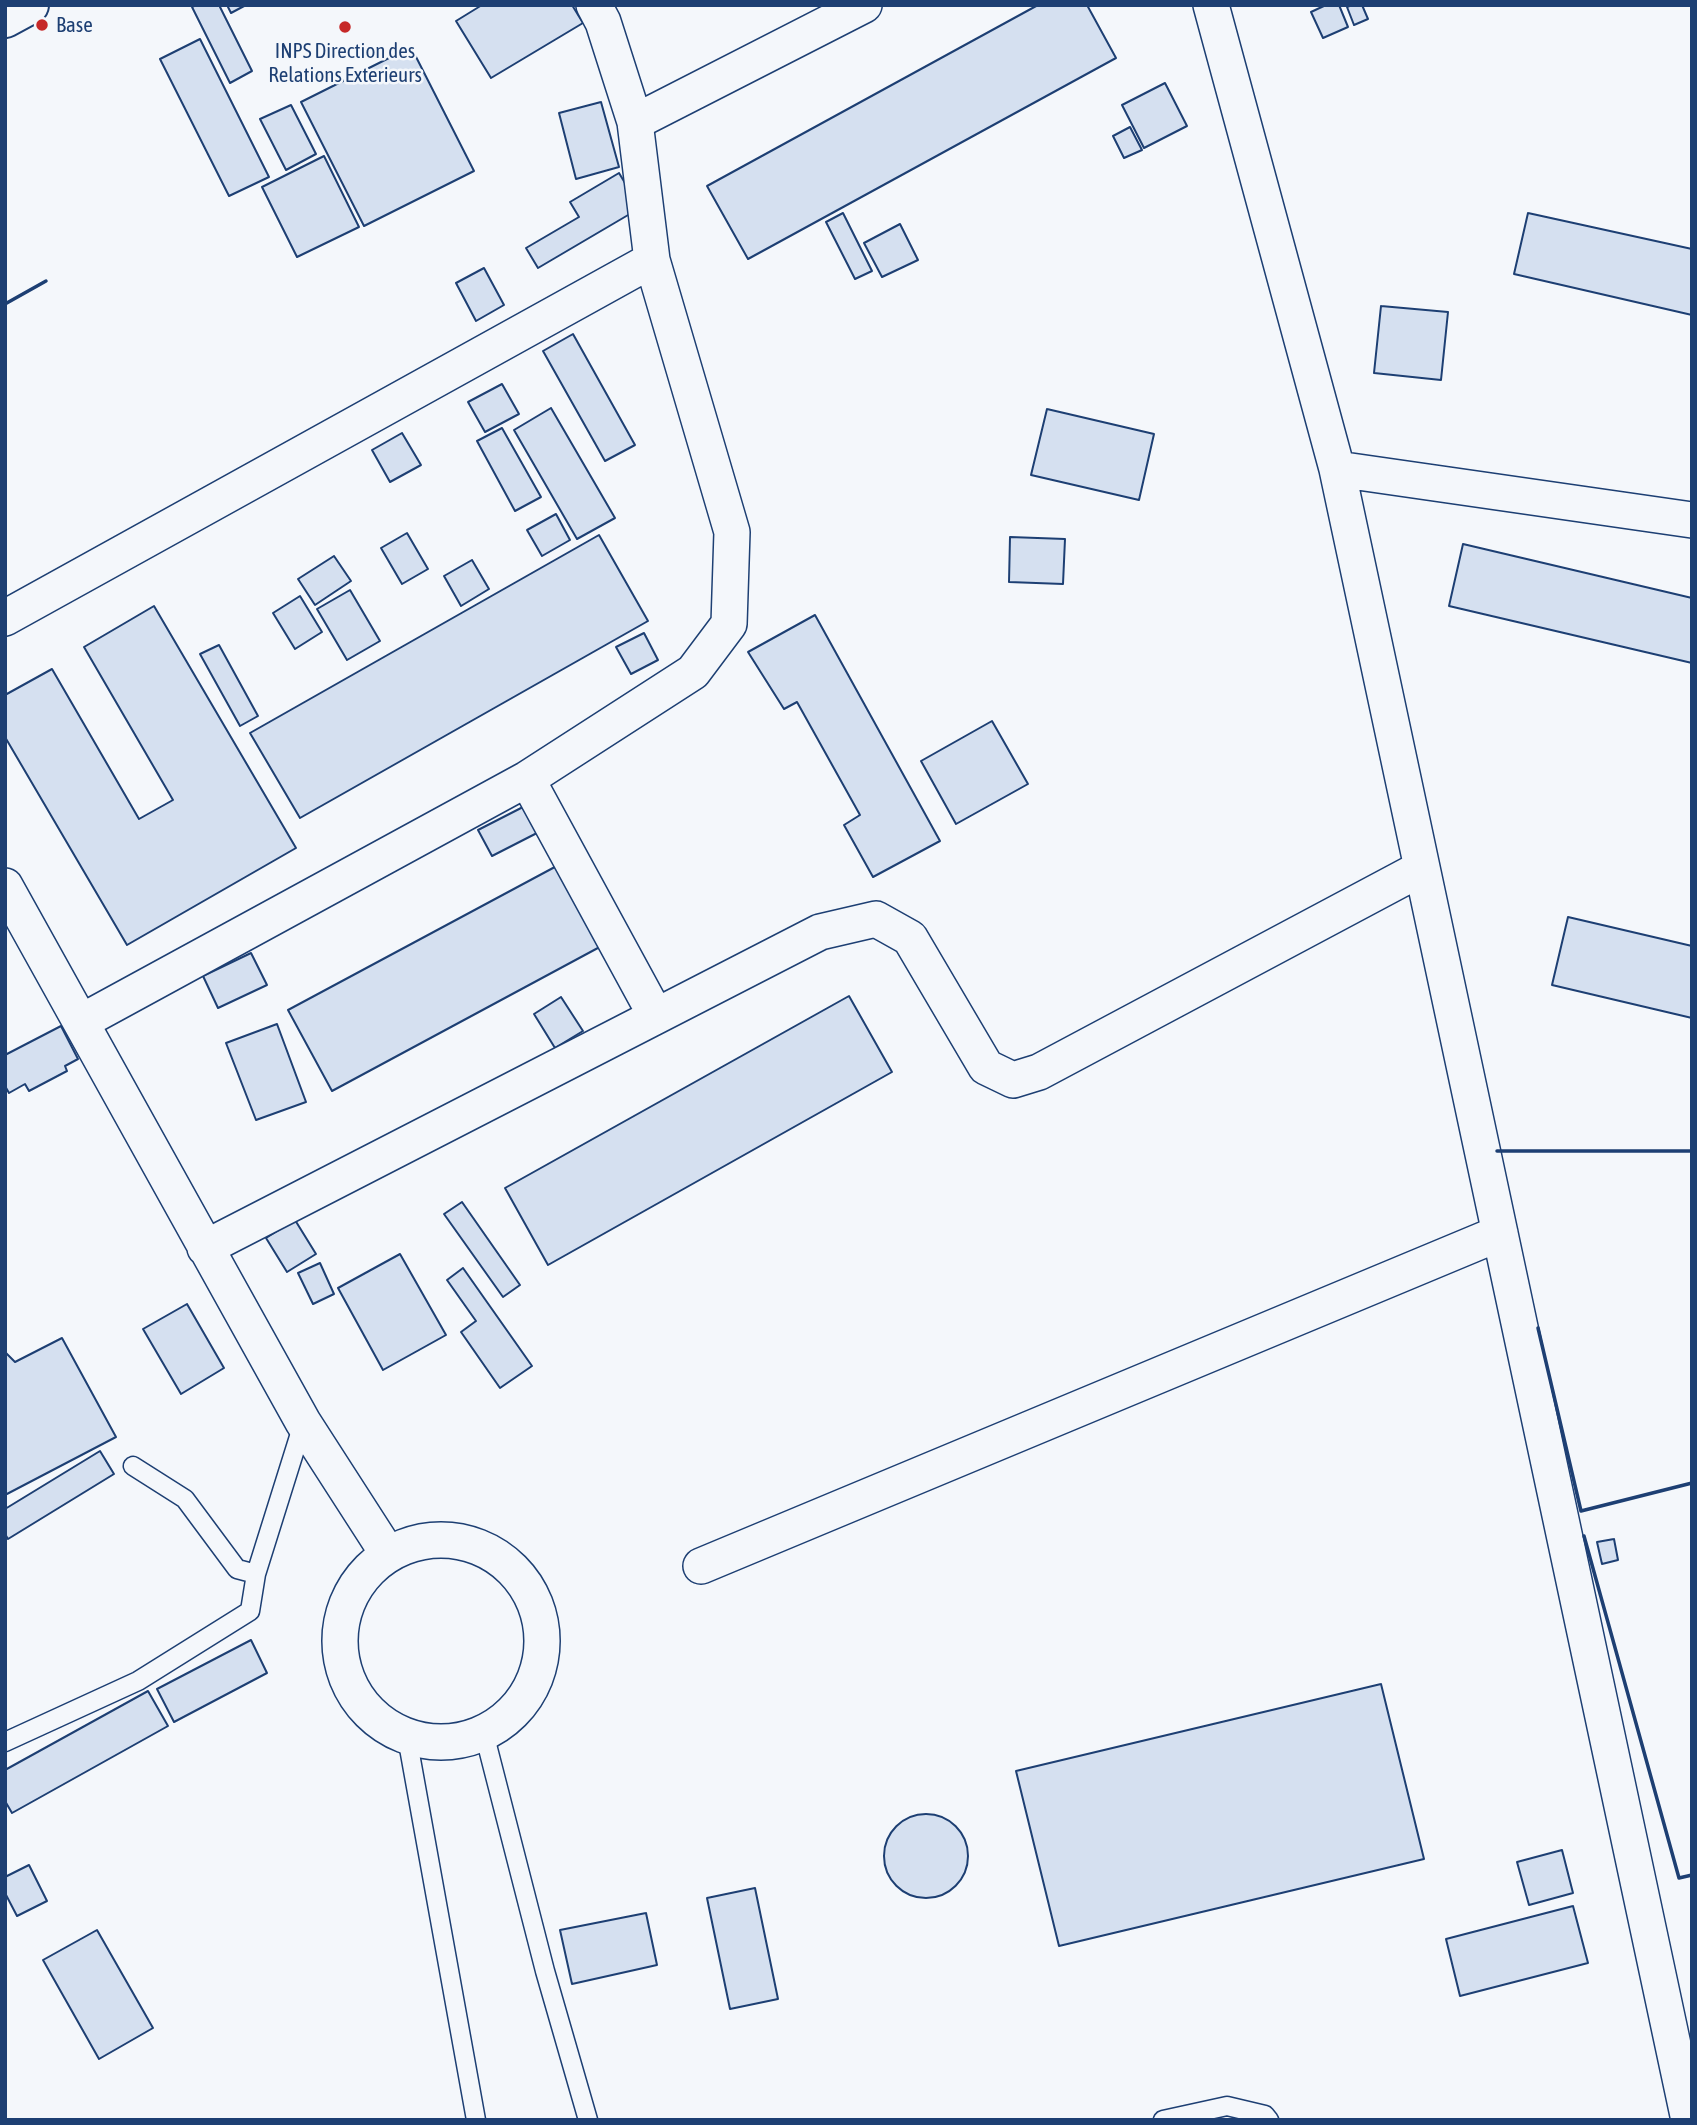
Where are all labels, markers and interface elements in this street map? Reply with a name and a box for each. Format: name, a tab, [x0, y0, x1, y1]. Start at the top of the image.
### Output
place label: Base	[56, 12, 93, 38]
marker: Base	[34, 17, 50, 33]
marker: INPS Direction des Relations Exterieurs	[337, 19, 353, 35]
place label: INPS Direction des Relations Exterieurs	[268, 38, 422, 88]

